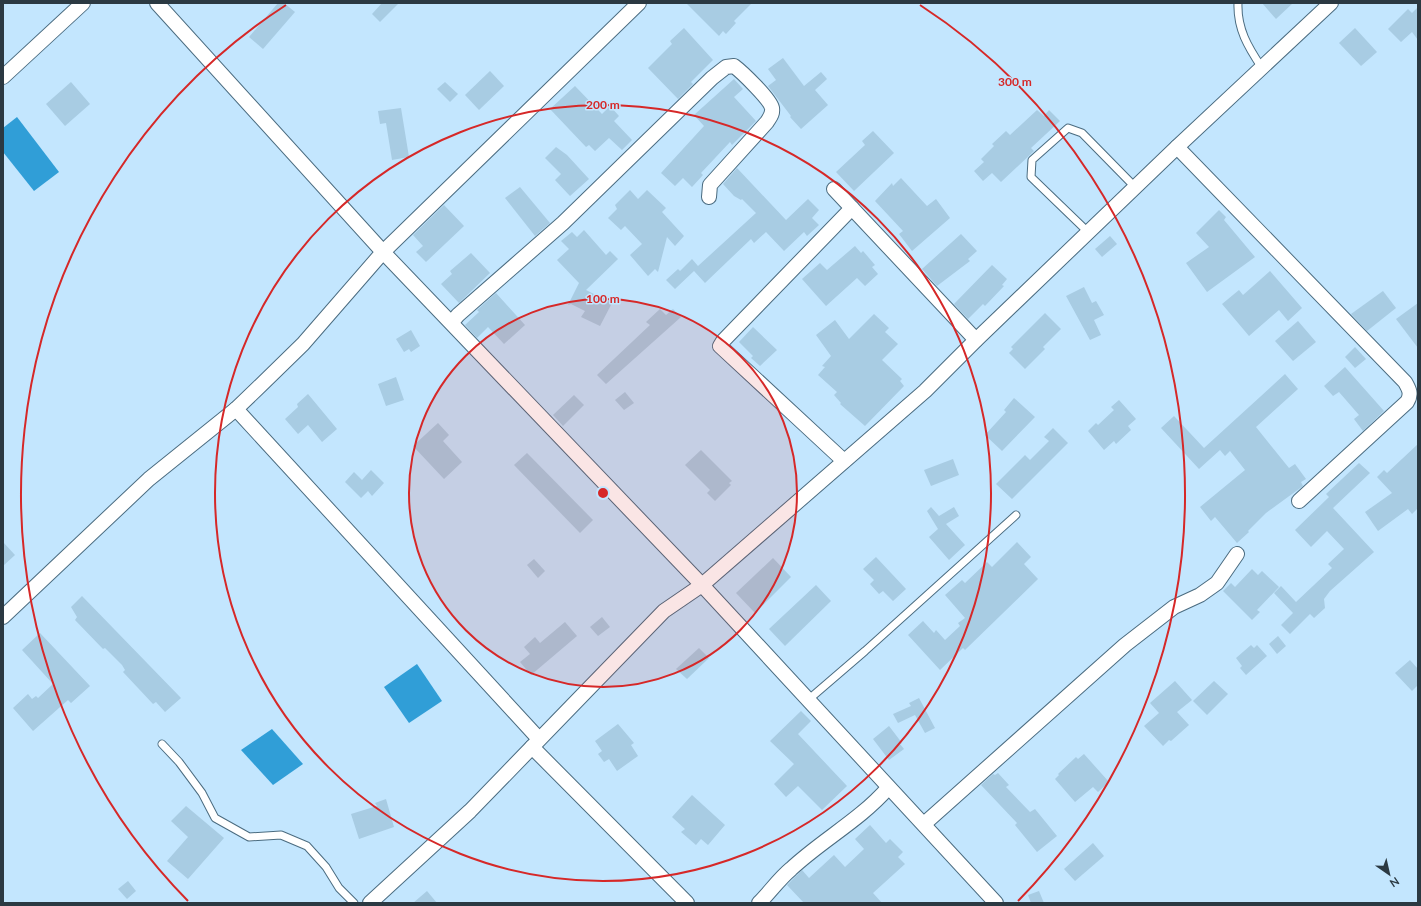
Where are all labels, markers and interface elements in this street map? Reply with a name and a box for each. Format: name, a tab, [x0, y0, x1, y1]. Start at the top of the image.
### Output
text: 300 m	[998, 74, 1032, 89]
text: 200 m	[586, 97, 620, 112]
text: 100 m	[586, 291, 620, 306]
centre of rings	[596, 486, 610, 500]
north arrow	[1369, 854, 1409, 894]
text: N	[1388, 875, 1402, 890]

